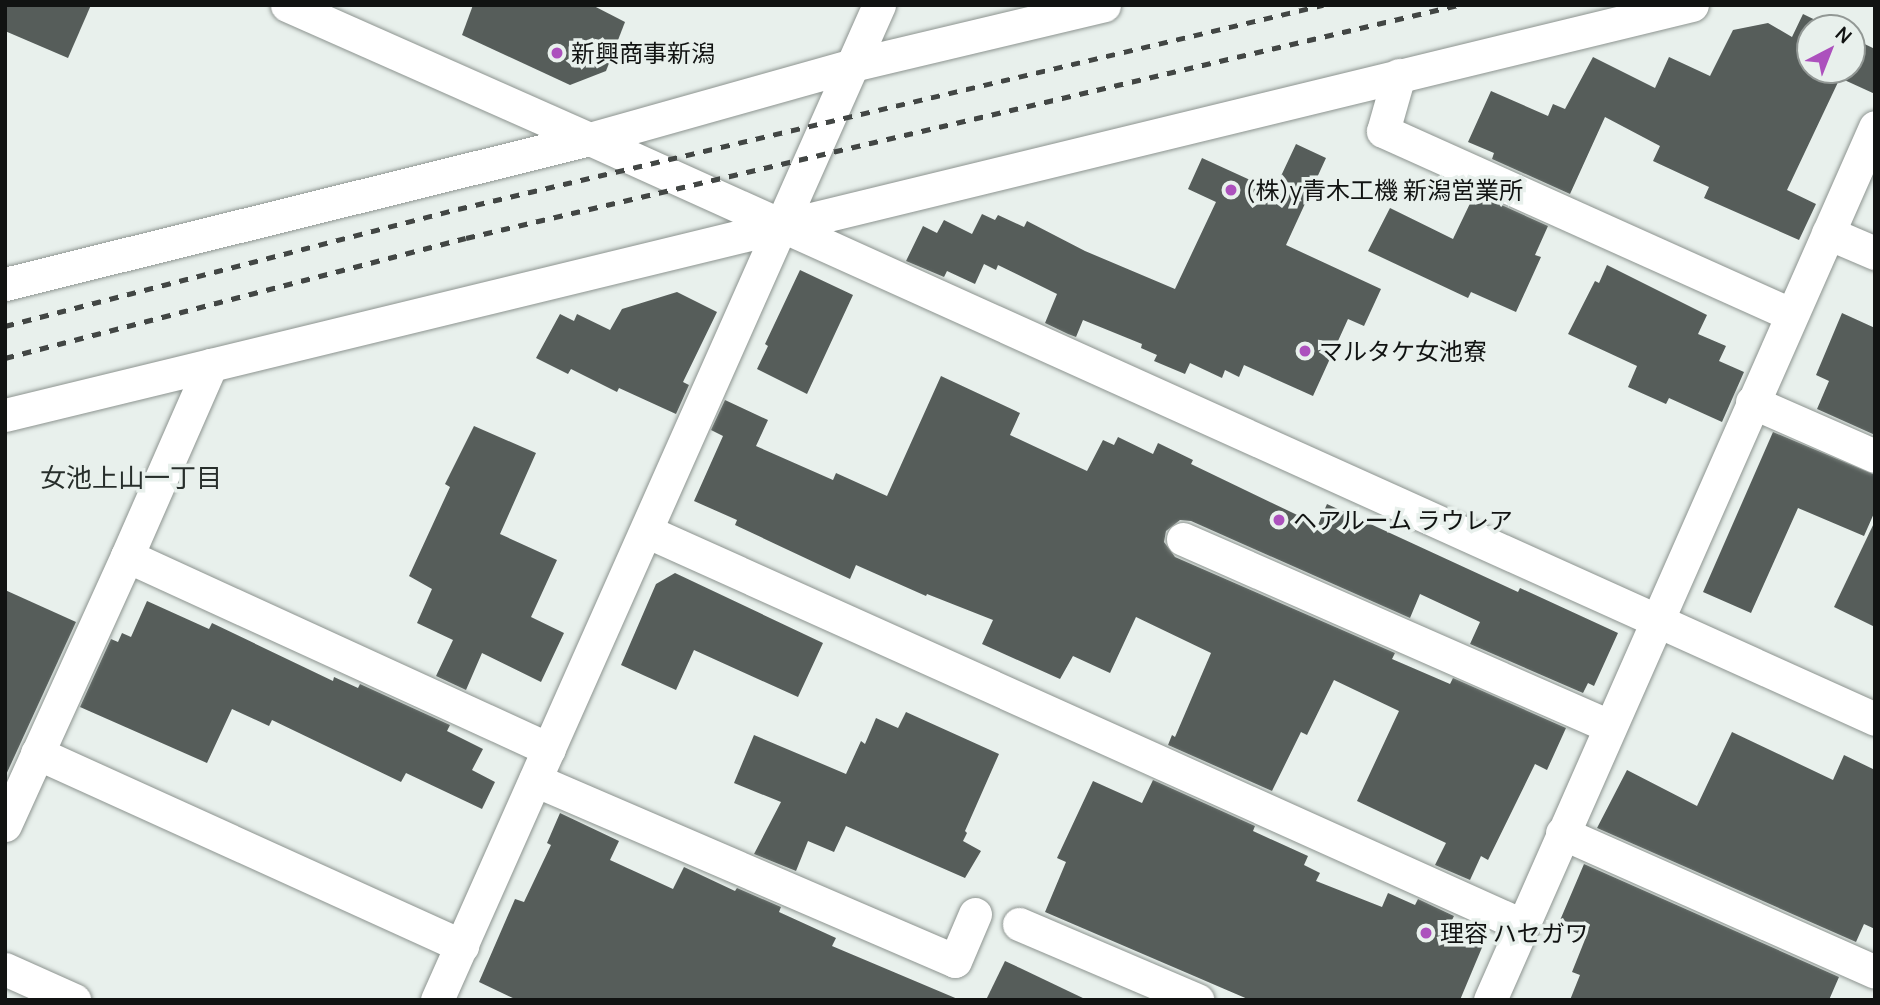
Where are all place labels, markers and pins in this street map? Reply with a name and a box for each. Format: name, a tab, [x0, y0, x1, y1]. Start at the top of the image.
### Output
place label: 新興商事新潟	[571, 39, 715, 67]
marker: 新興商事新潟	[549, 45, 565, 61]
place label: (株)y青木工機 新潟営業所	[1245, 176, 1523, 204]
marker: (株)y青木工機 新潟営業所	[1223, 182, 1239, 198]
place label: マルタケ女池寮	[1319, 337, 1487, 365]
marker: マルタケ女池寮	[1297, 343, 1313, 359]
place label: ヘアルーム ラウレア	[1293, 506, 1514, 534]
marker: ヘアルーム ラウレア	[1271, 512, 1287, 528]
place label: 理容 ハセガワ	[1440, 919, 1589, 947]
marker: 理容 ハセガワ	[1418, 925, 1434, 941]

